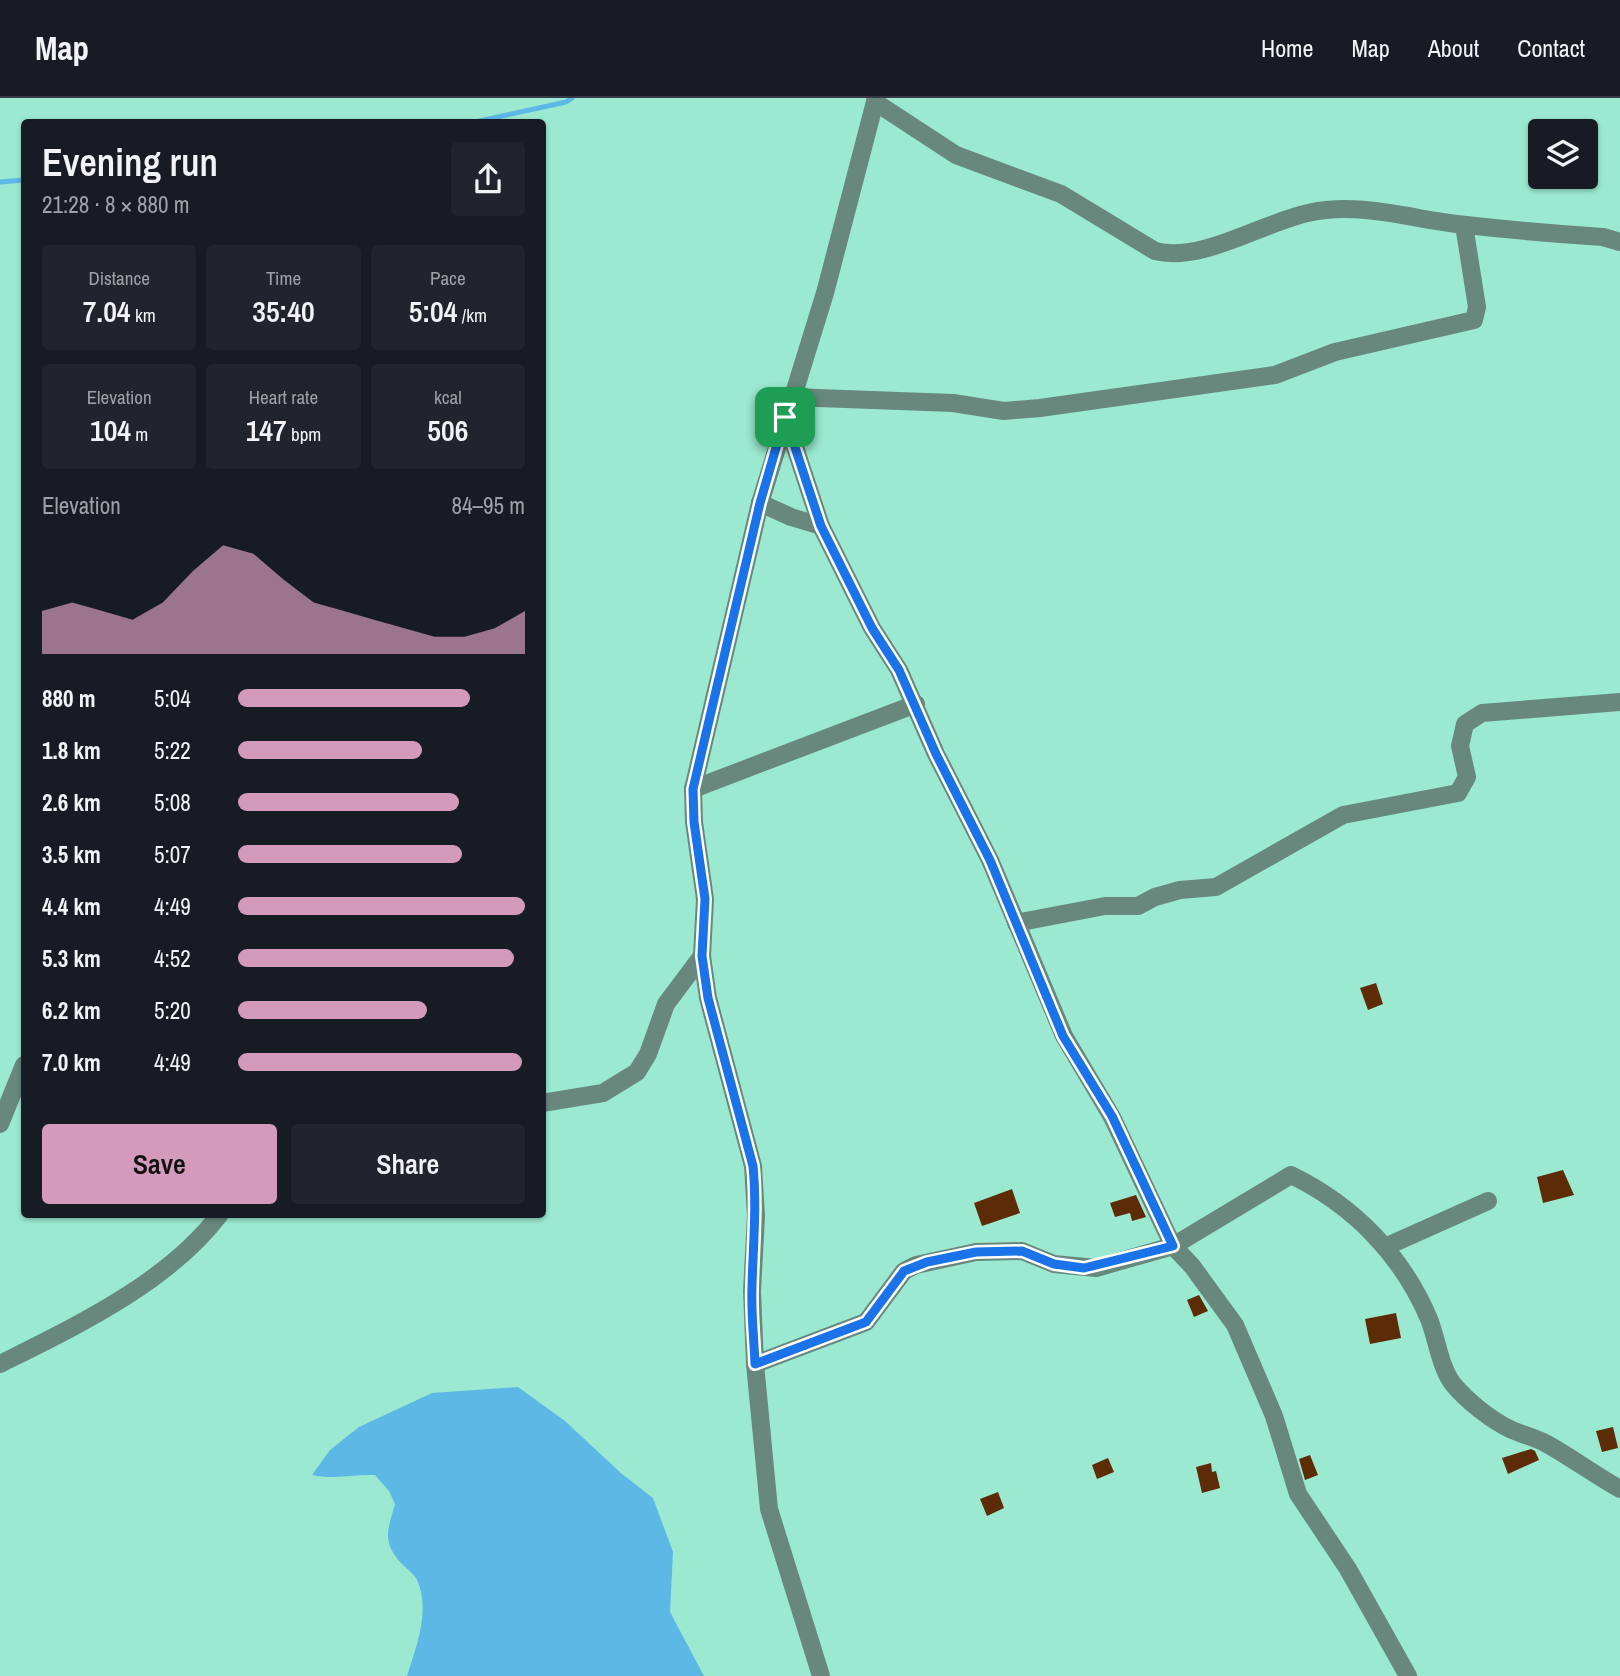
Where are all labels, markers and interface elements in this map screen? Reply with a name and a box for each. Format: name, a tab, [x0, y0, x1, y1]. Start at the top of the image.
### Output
text: Map	[35, 26, 89, 70]
text: Home	[1261, 32, 1313, 64]
text: Map	[1351, 32, 1390, 64]
text: About	[1428, 32, 1479, 64]
text: Contact	[1517, 32, 1585, 64]
map controls	[1528, 119, 1598, 189]
button: layers	[1528, 119, 1598, 189]
text: Evening run	[42, 137, 218, 188]
button: share	[451, 142, 525, 216]
text: 21:28 · 8 × 880 m	[42, 189, 189, 220]
text: Distance	[88, 265, 150, 291]
text: Time	[266, 265, 301, 291]
text: Pace	[430, 265, 466, 291]
text: 7.04	[83, 291, 131, 331]
text: 35:40	[252, 291, 315, 331]
text: 5:04	[409, 291, 457, 331]
text: km	[131, 302, 156, 328]
text: /km	[457, 302, 487, 328]
text: Elevation	[87, 384, 152, 410]
text: Heart rate	[249, 384, 318, 410]
text: kcal	[434, 384, 462, 410]
pin	[755, 387, 815, 447]
icon: arrive	[766, 398, 804, 436]
text: 104	[90, 410, 131, 450]
text: 147	[246, 410, 287, 450]
text: 506	[427, 410, 468, 450]
text: m	[131, 421, 148, 447]
text: bpm	[287, 421, 321, 447]
text: Elevation	[42, 490, 121, 521]
text: 84–95 m	[452, 490, 525, 521]
text: 880 m	[42, 683, 95, 714]
text: 5:04	[154, 683, 191, 714]
text: 1.8 km	[42, 735, 101, 766]
text: 5:22	[154, 735, 191, 766]
text: 2.6 km	[42, 787, 101, 818]
text: 5:08	[154, 787, 191, 818]
text: 3.5 km	[42, 839, 101, 870]
text: 5:07	[154, 839, 191, 870]
text: 4.4 km	[42, 891, 101, 922]
text: 4:49	[154, 891, 191, 922]
text: 5.3 km	[42, 943, 101, 974]
text: 4:52	[154, 943, 191, 974]
text: 6.2 km	[42, 995, 101, 1026]
text: 5:20	[154, 995, 191, 1026]
text: 7.0 km	[42, 1047, 101, 1078]
text: 4:49	[154, 1047, 191, 1078]
button: Save	[42, 1124, 277, 1204]
button: Share	[291, 1124, 525, 1204]

